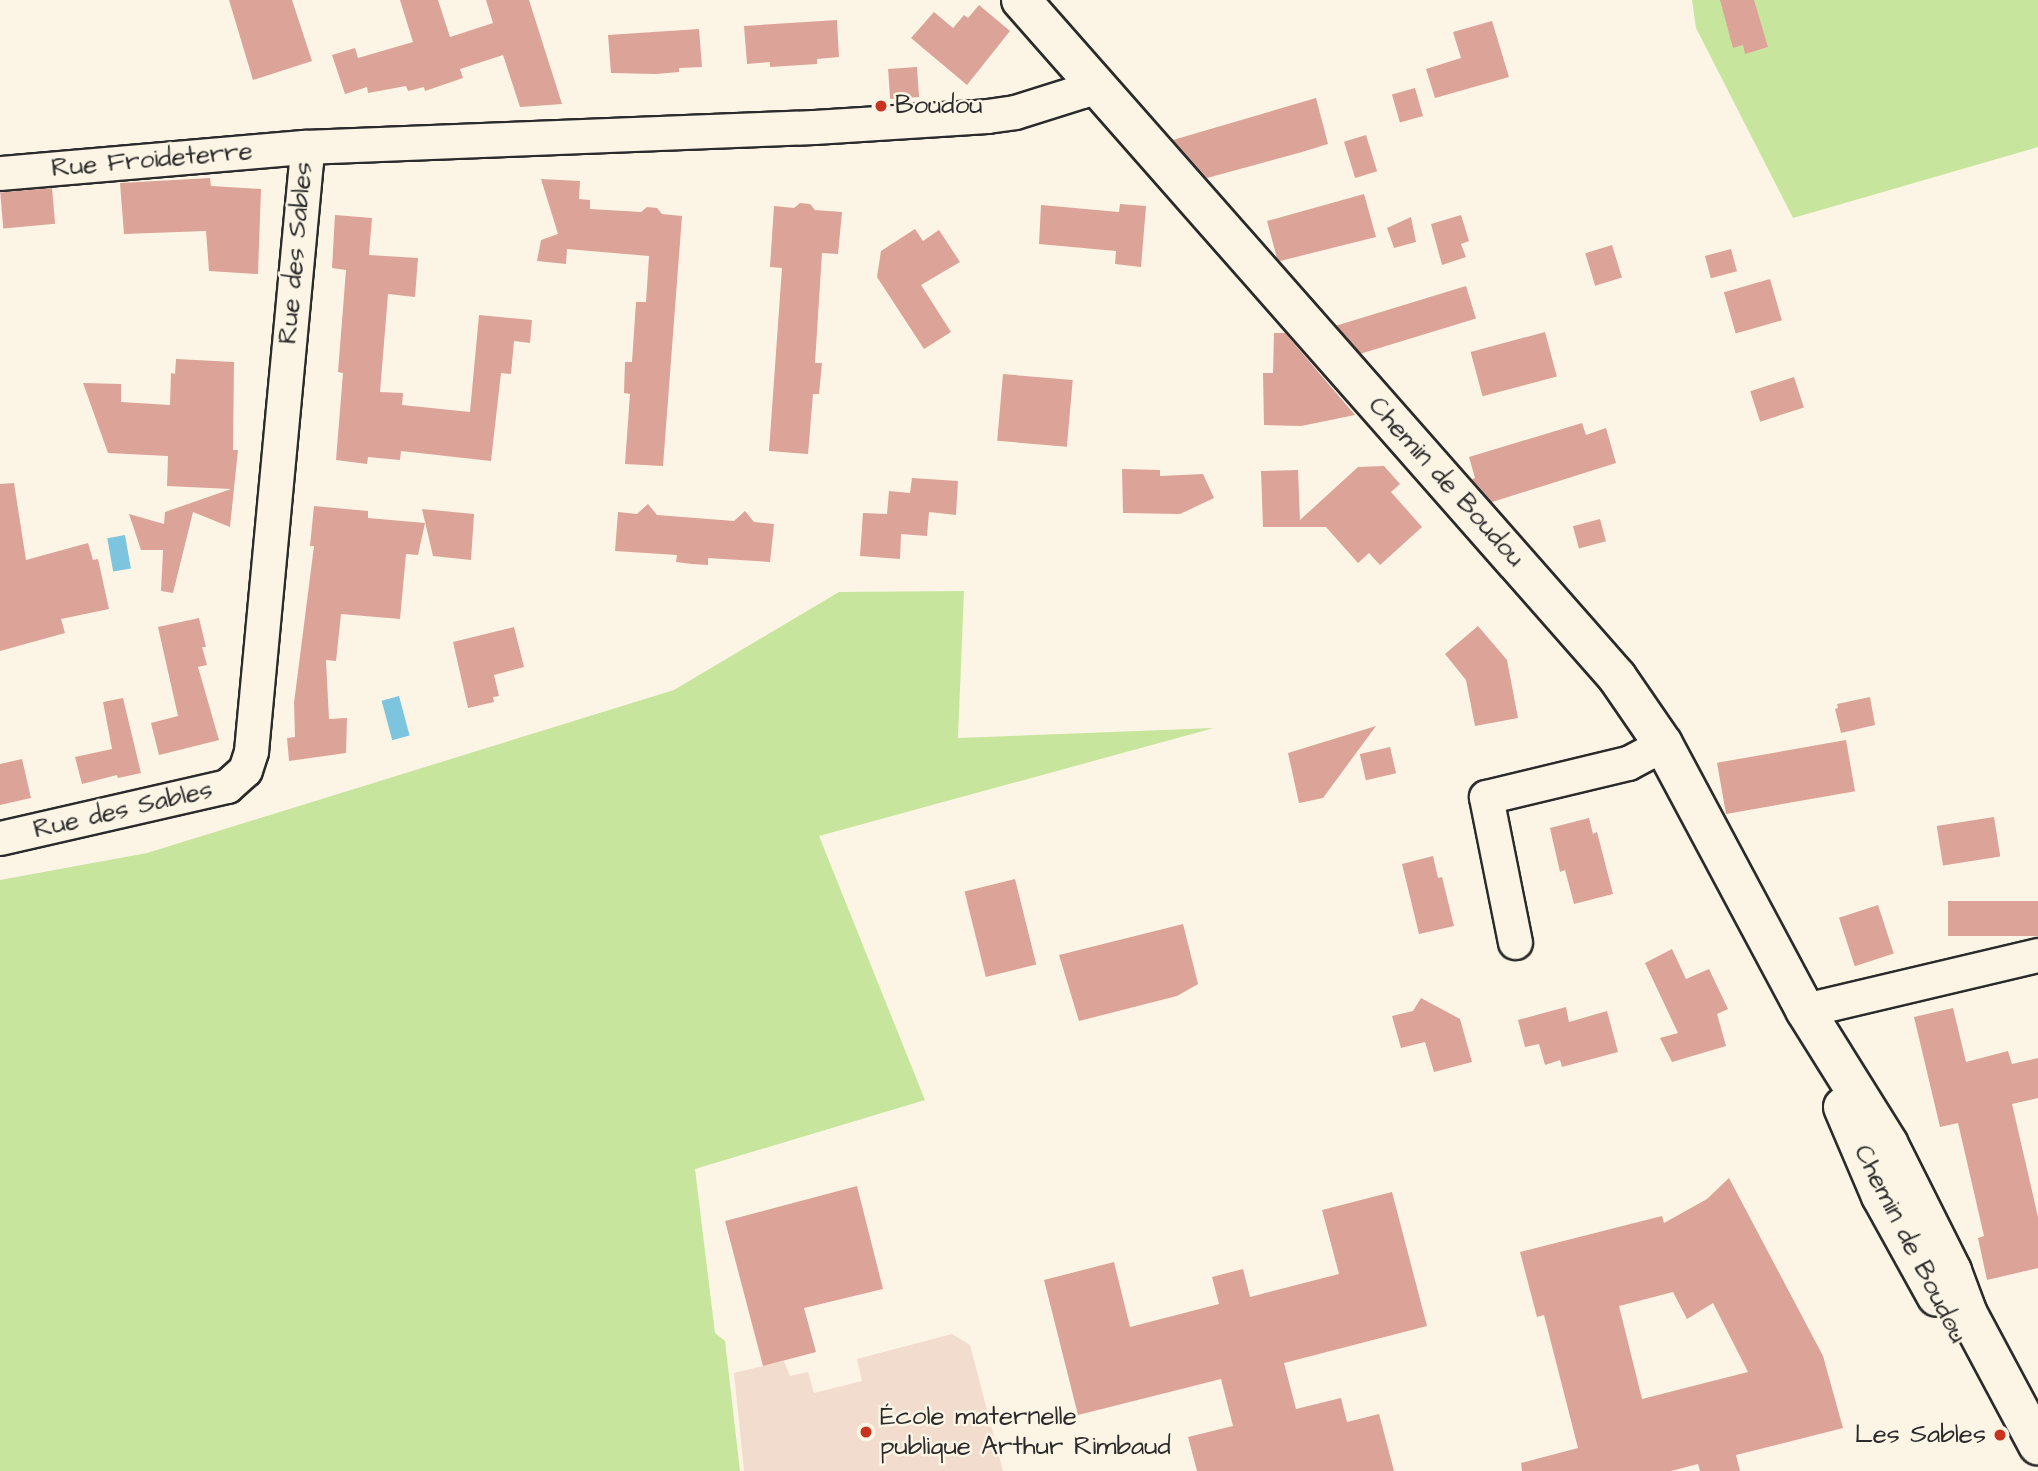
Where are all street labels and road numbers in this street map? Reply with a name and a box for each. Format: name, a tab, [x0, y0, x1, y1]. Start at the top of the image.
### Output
street label: Rue Froideterre	[50, 136, 254, 184]
street label: Rue des Sables	[272, 161, 320, 345]
street label: Chemin de Boudou	[1361, 390, 1531, 574]
street label: Rue des Sables	[30, 774, 216, 846]
street label: Chemin de Boudou	[1847, 1140, 1973, 1348]

